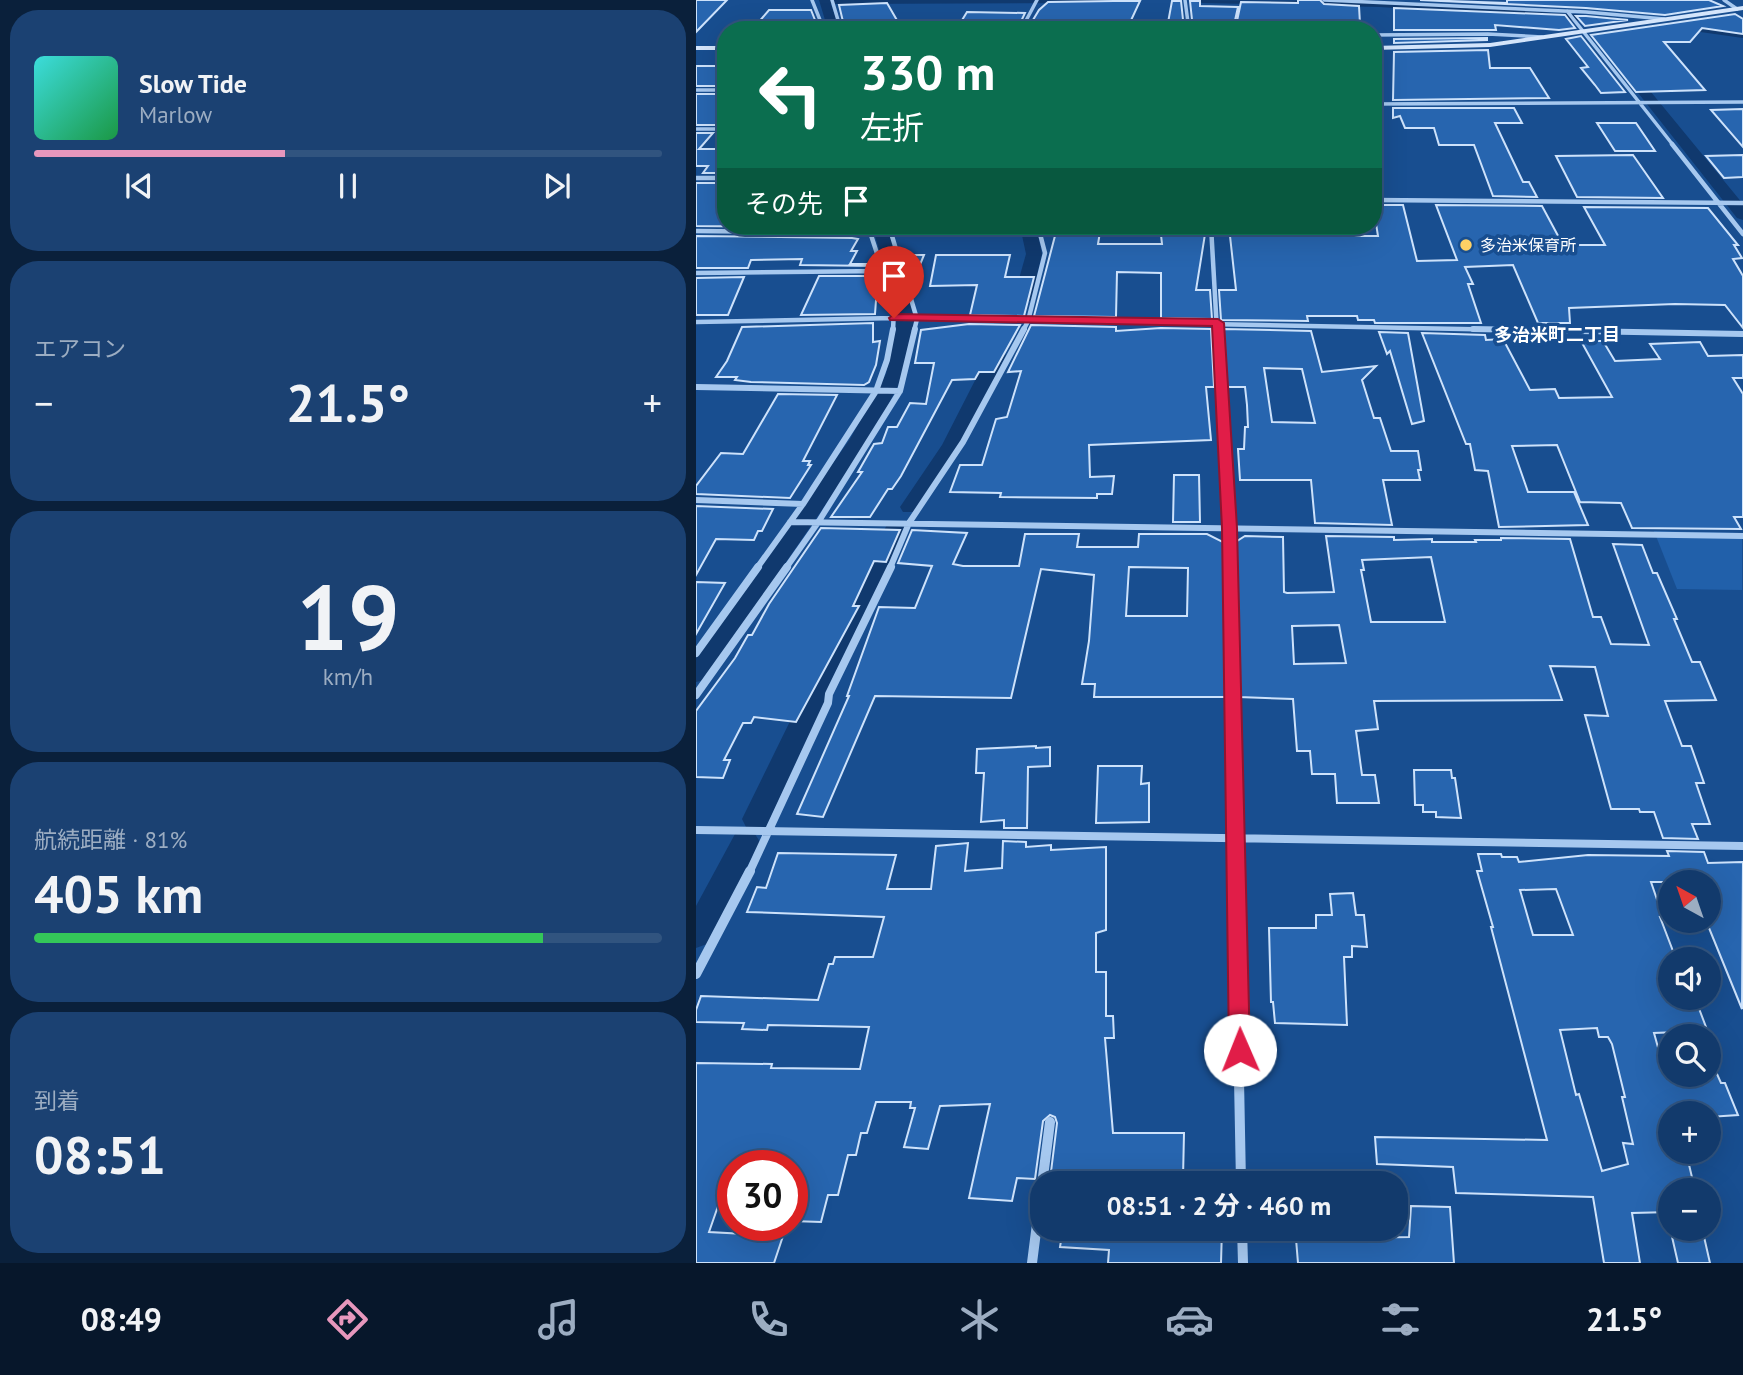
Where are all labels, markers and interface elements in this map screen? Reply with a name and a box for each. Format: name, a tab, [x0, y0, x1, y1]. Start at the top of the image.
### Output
text: 330 m	[860, 40, 995, 104]
icon: left	[745, 49, 836, 140]
text: Slow Tide	[139, 67, 247, 100]
text: Marlow	[139, 100, 212, 129]
text: 左折	[860, 106, 924, 148]
icon: previous	[120, 167, 158, 205]
icon: pause	[329, 167, 367, 205]
icon: next	[538, 167, 576, 205]
icon: arrive	[837, 182, 875, 220]
text: その先	[745, 187, 823, 220]
place label: 多治米保育所	[1480, 235, 1576, 255]
marker: 多治米保育所	[1458, 237, 1474, 253]
pin	[864, 246, 924, 318]
icon: arrive	[875, 257, 913, 295]
district label: 多治米町二丁目	[1494, 323, 1620, 346]
text: エアコン	[34, 334, 126, 363]
text: 21.5°	[286, 369, 410, 436]
text: −	[34, 378, 53, 427]
text: +	[643, 378, 662, 427]
text: 19	[296, 557, 400, 675]
text: km/h	[323, 662, 373, 691]
text: 航続距離 · 81%	[34, 825, 187, 854]
text: 405 km	[34, 860, 203, 927]
north arrow	[1658, 870, 1722, 933]
map controls	[1658, 870, 1721, 1241]
button: sound	[1658, 947, 1721, 1010]
position arrow	[1203, 1013, 1277, 1087]
button: search	[1658, 1024, 1721, 1087]
text: 到着	[34, 1086, 80, 1115]
button: +	[1658, 1101, 1721, 1164]
text: 08:51	[34, 1121, 166, 1188]
speed limit sign: 30	[717, 1150, 808, 1241]
button: −	[1658, 1178, 1721, 1241]
text: 08:51 · 2 分 · 460 m	[1107, 1189, 1331, 1222]
icon: directions	[323, 1295, 372, 1344]
icon: music	[534, 1295, 583, 1344]
icon: phone	[744, 1295, 793, 1344]
icon: climate	[955, 1295, 1004, 1344]
icon: car	[1165, 1295, 1214, 1344]
icon: filters	[1376, 1295, 1425, 1344]
text: 08:49	[81, 1298, 162, 1340]
text: 21.5°	[1586, 1298, 1662, 1340]

